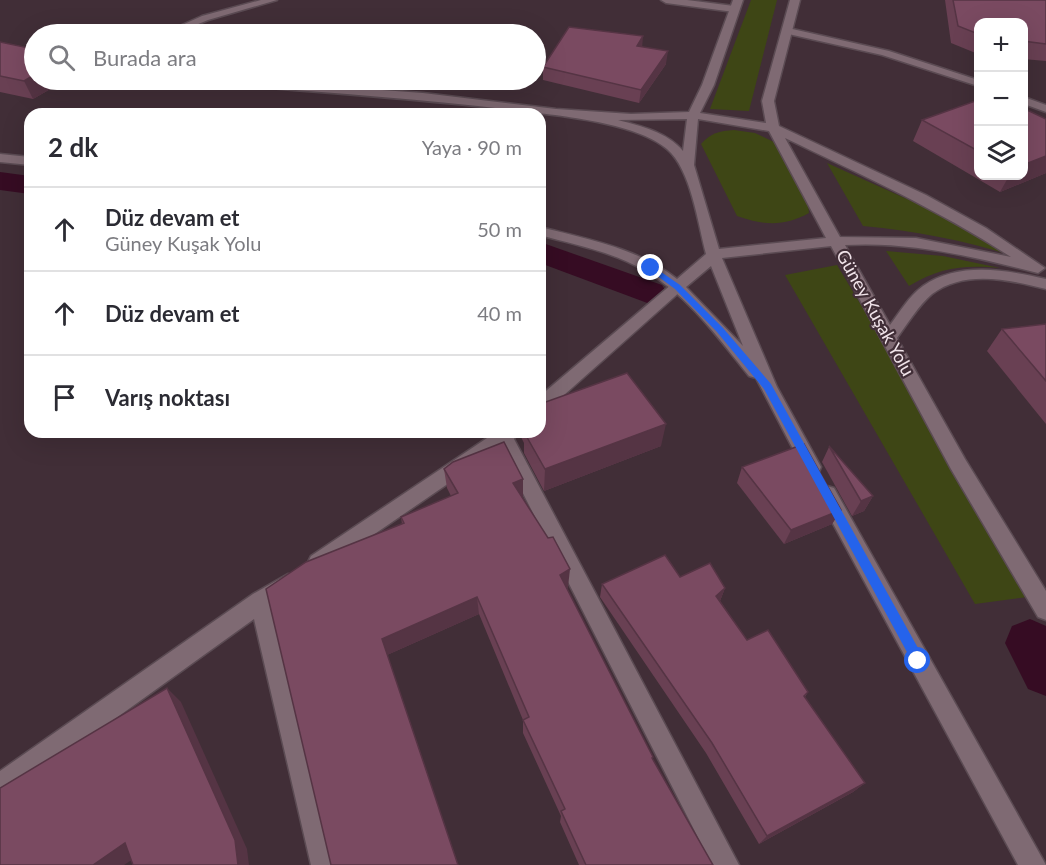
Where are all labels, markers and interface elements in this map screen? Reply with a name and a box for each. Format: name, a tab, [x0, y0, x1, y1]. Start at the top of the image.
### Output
map controls	[974, 18, 1028, 180]
button: +	[974, 18, 1028, 72]
search box	[24, 24, 546, 90]
icon: search	[45, 41, 78, 74]
text: Burada ara	[93, 44, 197, 71]
button: −	[974, 72, 1028, 126]
button: layers	[974, 126, 1028, 180]
text: 2 dk	[48, 131, 98, 163]
text: Yaya · 90 m	[422, 135, 522, 159]
text: Düz devam et	[105, 204, 240, 231]
icon: ahead	[48, 213, 81, 246]
text: 50 m	[477, 217, 522, 241]
text: Güney Kuşak Yolu	[105, 231, 261, 255]
street label: Güney Kuşak Yolu	[832, 246, 920, 379]
route end	[637, 254, 663, 280]
icon: ahead	[48, 297, 81, 330]
text: Düz devam et	[105, 300, 240, 327]
text: 40 m	[477, 301, 522, 325]
icon: arrive	[48, 381, 81, 414]
text: Varış noktası	[105, 384, 230, 411]
route start	[904, 647, 930, 673]

